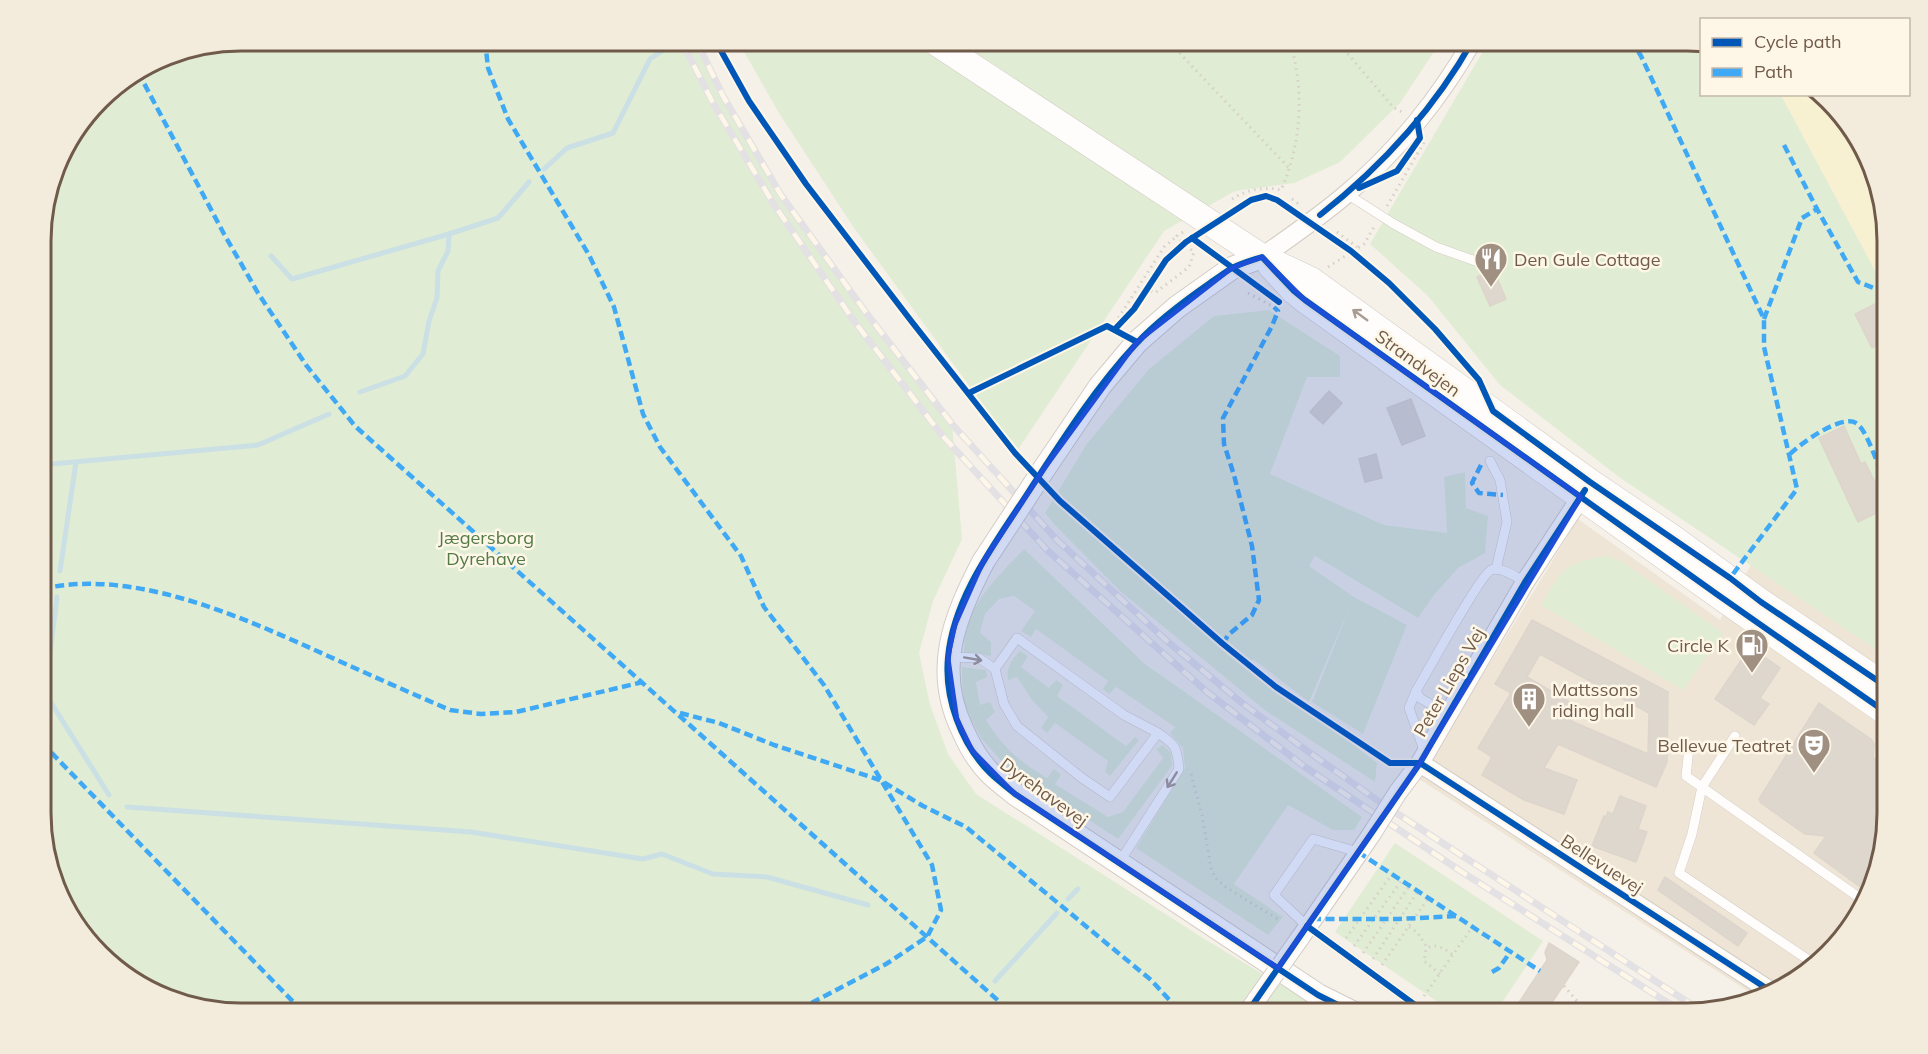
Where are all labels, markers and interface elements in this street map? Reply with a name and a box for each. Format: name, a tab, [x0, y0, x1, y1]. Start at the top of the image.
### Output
legend	[1700, 18, 1910, 96]
text: Cycle path	[1754, 30, 1841, 53]
text: Path	[1754, 60, 1793, 83]
restaurant icon: Den Gule Cottage	[1473, 241, 1509, 288]
place label: Den Gule Cottage	[1514, 248, 1660, 271]
one-way arrow	[1353, 309, 1369, 321]
street label: Strandvejen	[1371, 324, 1465, 402]
park label: Jægersborg Dyrehave	[438, 526, 534, 570]
street label: Peter Lieps Vej	[1408, 623, 1490, 741]
fuel station icon: Circle K	[1734, 627, 1770, 674]
place label: Circle K	[1667, 634, 1730, 657]
one-way arrow	[963, 654, 982, 665]
place label: Mattssons riding hall	[1552, 678, 1638, 722]
building icon: Mattssons riding hall	[1511, 681, 1547, 728]
theatre icon: Bellevue Teatret	[1796, 727, 1832, 774]
place label: Bellevue Teatret	[1657, 734, 1791, 757]
street label: Dyrehavevej	[996, 752, 1092, 832]
one-way arrow	[1166, 771, 1178, 788]
street label: Bellevuevej	[1557, 829, 1647, 899]

